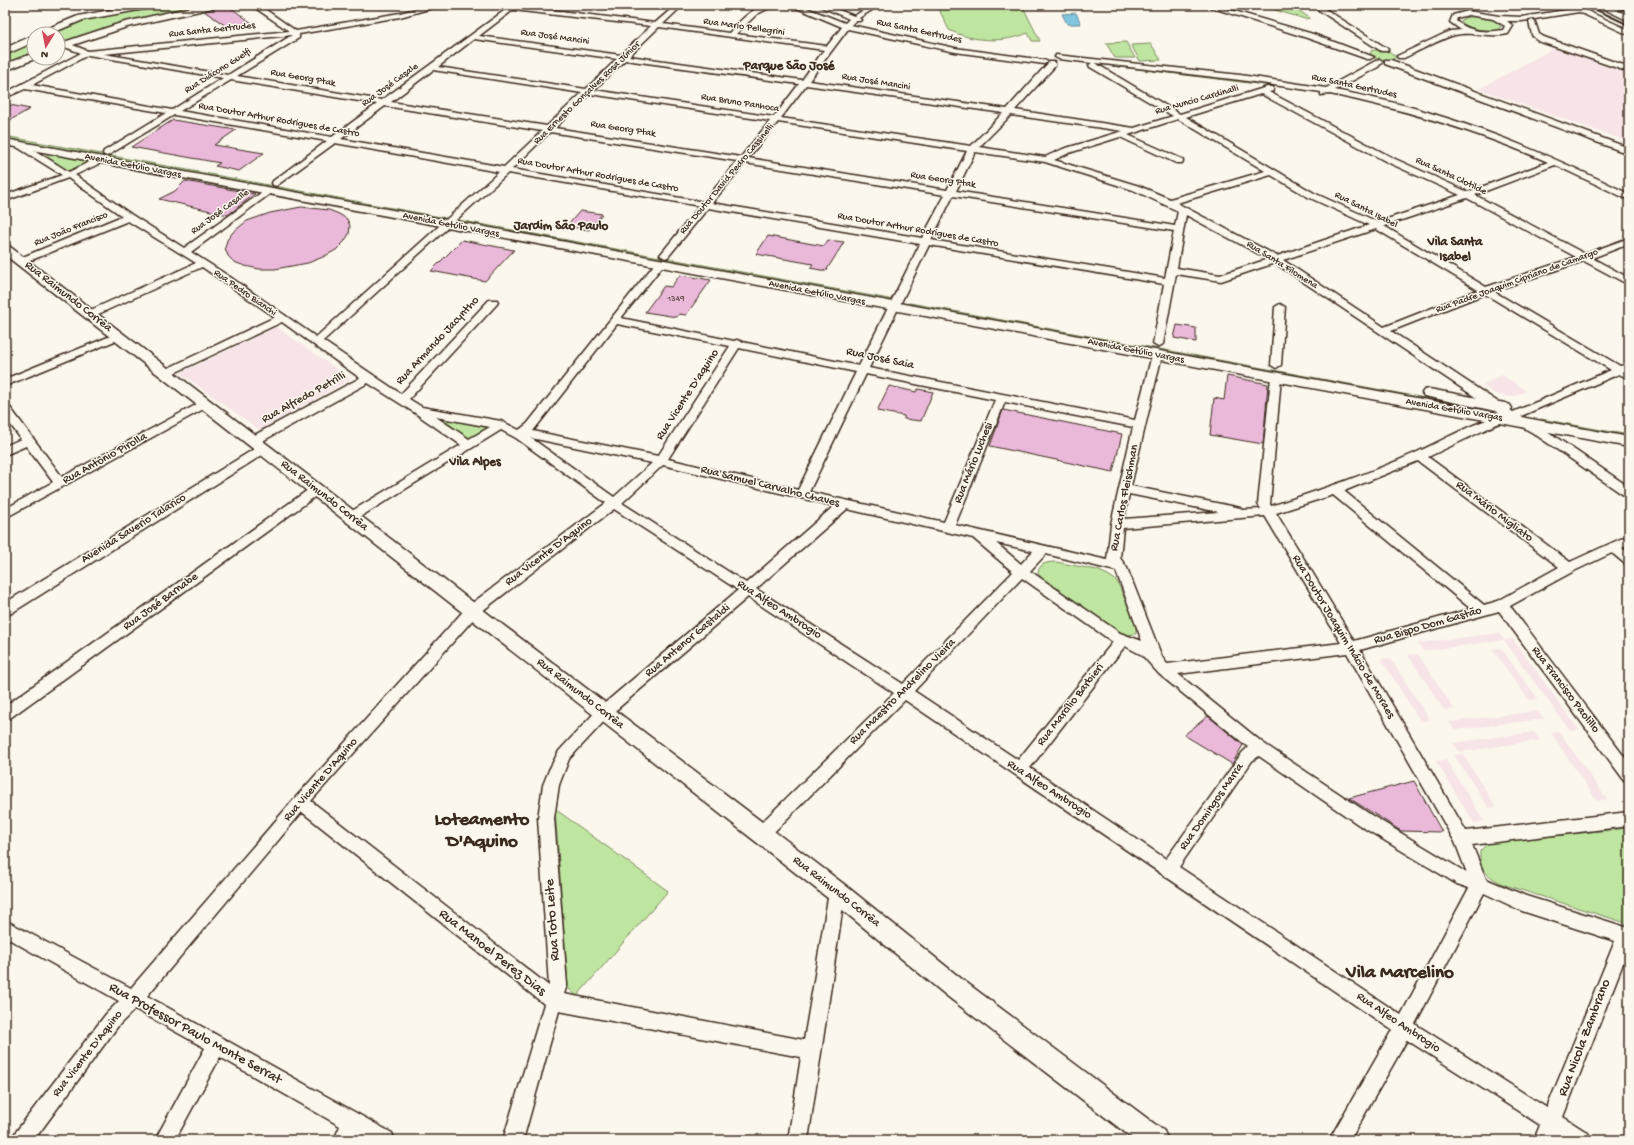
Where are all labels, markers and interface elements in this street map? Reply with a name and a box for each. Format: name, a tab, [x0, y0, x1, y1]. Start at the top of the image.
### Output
street label: Rua Mario Pellegrini	[702, 15, 786, 39]
street label: Rua Santa Gertrudes	[875, 16, 963, 46]
street label: Rua Santa Gertrudes	[168, 19, 256, 41]
north arrow	[26, 26, 66, 66]
street label: Rua José Mancini	[520, 26, 590, 48]
street label: Rua Ernesto Gonçalves Rosa Júnior	[531, 38, 644, 147]
street label: Rua Diácono Guelfi	[182, 46, 254, 96]
text: N	[40, 47, 49, 60]
district label: Parque São José	[743, 59, 836, 74]
street label: Rua José Casale	[359, 60, 421, 110]
street label: Rua Georg Ptak	[270, 66, 338, 90]
street label: Rua José Mancini	[841, 71, 911, 93]
street label: Rua Santa Gertrudes	[1310, 71, 1398, 101]
street label: Rua Nuncio Cardinalli	[1154, 82, 1240, 118]
street label: Rua Bruno Panhoca	[700, 91, 780, 115]
street label: Rua Doutor Arthur Rodrigues de Castro	[198, 100, 360, 140]
street label: Rua Georg Ptak	[590, 118, 658, 140]
street label: Rua Doutor David Pedro Cassinelli	[677, 121, 777, 237]
street label: Avenida Getúlio Vargas	[84, 151, 183, 181]
street label: Rua Santa Clotilde	[1414, 154, 1489, 198]
street label: Rua Doutor Arthur Rodrigues de Castro	[517, 155, 679, 195]
street label: Rua Georg Ptak	[910, 169, 978, 191]
street label: Rua José Casalle	[188, 186, 252, 237]
street label: Rua Santa Isabel	[1333, 189, 1399, 231]
street label: Rua João Francisco	[32, 209, 110, 249]
street label: Avenida Getúlio Vargas	[402, 210, 501, 240]
street label: Rua Doutor Arthur Rodrigues de Castro	[837, 210, 999, 250]
district label: Jardim São Paulo	[513, 219, 609, 234]
district label: Vila Santa Isabel	[1426, 235, 1483, 265]
street label: Rua Santa Filomena	[1244, 238, 1320, 292]
street label: Rua Padre Joaquim Cipriano de Camargo	[1434, 246, 1600, 316]
street label: Rua Raimundo Corrêa	[22, 259, 115, 336]
street label: Rua Pedro Bianchi	[211, 267, 279, 319]
street label: Avenida Getúlio Vargas	[768, 278, 867, 308]
street label: Rua Armando Jacyntho	[393, 294, 483, 388]
house number: 1349	[666, 294, 685, 305]
street label: Avenida Getúlio Vargas	[1087, 336, 1186, 366]
street label: Rua José Saia	[845, 345, 916, 373]
street label: Rua Vicente D'aquino	[653, 347, 723, 443]
street label: Rua Alfredo Petrilli	[260, 369, 349, 427]
street label: Avenida Getúlio Vargas	[1405, 396, 1504, 424]
street label: Rua Mário Luchesi	[951, 420, 997, 506]
street label: Rua Antônio Pirolla	[60, 430, 150, 488]
street label: Rua Carlos Fleischman	[1108, 443, 1142, 553]
district label: Vila Alpes	[448, 455, 502, 471]
street label: Rua Raimundo Corrêa	[278, 458, 371, 535]
street label: Rua Samuel Carvalho Chaves	[699, 463, 841, 511]
street label: Rua Mário Migliato	[1453, 478, 1535, 546]
street label: Avenida Saverio Talarico	[79, 491, 189, 567]
street label: Rua Vicente D'Aquino	[503, 515, 595, 589]
street label: Rua Doutor Joaquim Inácio de Moraes	[1288, 553, 1398, 722]
street label: Rua José Barnabe	[121, 570, 202, 634]
street label: Rua Alfeo Ambrogio	[734, 577, 824, 643]
street label: Rua Antenor Gastaldi	[643, 601, 734, 681]
street label: Rua Bispo Dom Gastão	[1373, 604, 1483, 648]
street label: Rua Maestro Andrelino Vieira	[847, 636, 959, 748]
street label: Rua Francisco Paolillo	[1528, 644, 1602, 736]
street label: Rua Raimundo Corrêa	[534, 656, 627, 733]
street label: Rua Marcílio Barbieri	[1034, 661, 1108, 749]
street label: Rua Vicente D'Aquino	[281, 735, 361, 825]
street label: Rua Alfeo Ambrogio	[1004, 757, 1094, 823]
street label: Rua Domingos Marra	[1177, 761, 1247, 853]
district label: Loteamento D'Aquino	[435, 809, 530, 854]
street label: Rua Raimundo Corrêa	[790, 854, 883, 931]
street label: Rua Toto Leite	[542, 878, 564, 962]
street label: Rua Manoel Perez Dias	[435, 906, 550, 1001]
district label: Vila Marcelino	[1345, 962, 1454, 985]
street label: Rua Nicola Zambrano	[1555, 977, 1615, 1099]
street label: Rua Professor Paulo Monte Serrat	[106, 979, 286, 1089]
street label: Rua Alfeo Ambrogio	[1353, 990, 1443, 1056]
street label: Rua Vicente D'Aquino	[50, 1008, 126, 1100]

